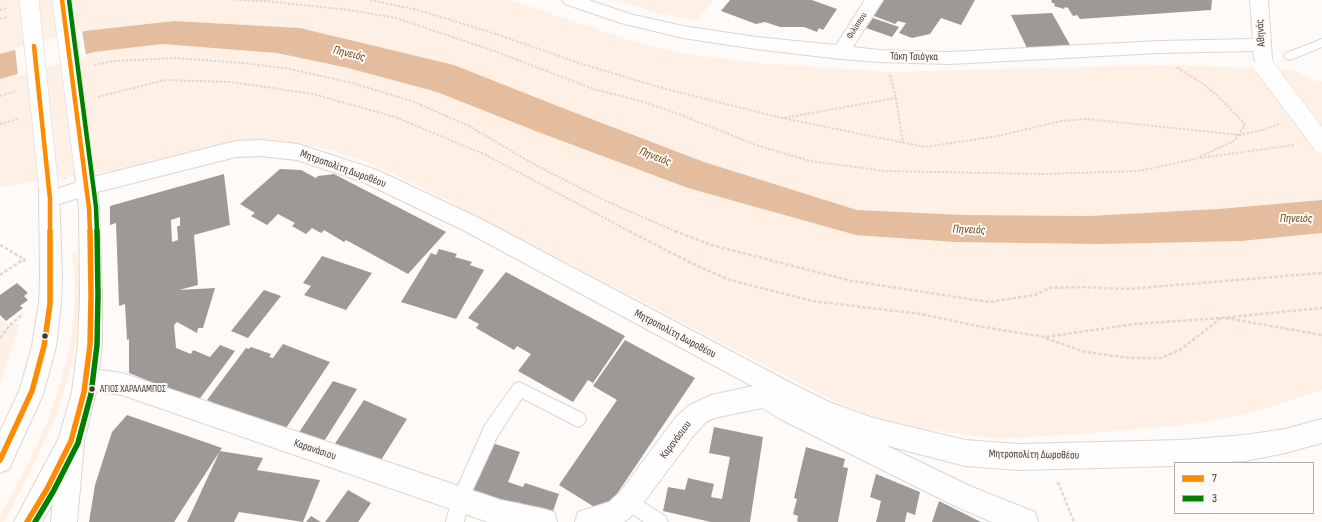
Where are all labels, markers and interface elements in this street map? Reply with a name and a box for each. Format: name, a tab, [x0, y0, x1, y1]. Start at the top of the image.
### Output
street label: Φιλίππου	[844, 11, 870, 41]
street label: Αθηνάς	[1253, 19, 1269, 47]
water label: Πηνειός	[331, 43, 367, 65]
street label: Τάκη Τσιόγκα	[890, 50, 938, 64]
water label: Πηνειός	[637, 144, 673, 170]
street label: Μητροπολίτη Δωροθέου	[298, 147, 388, 191]
water label: Πηνειός	[1280, 212, 1312, 226]
water label: Πηνειός	[952, 222, 986, 238]
street label: Μητροπολίτη Δωροθέου	[632, 307, 718, 361]
unlabelled marker	[40, 331, 50, 341]
place label: ΑΓΙΟΣ ΧΑΡΑΛΑΜΠΟΣ	[100, 383, 166, 395]
marker: ΑΓΙΟΣ ΧΑΡΑΛΑΜΠΟΣ	[87, 384, 97, 394]
street label: Καρανάσιου	[658, 419, 694, 461]
street label: Καρανάσιου	[292, 437, 338, 463]
street label: Μητροπολίτη Δωροθέου	[989, 448, 1079, 462]
legend	[1174, 462, 1314, 514]
text: 7	[1212, 471, 1217, 486]
text: 3	[1212, 491, 1217, 506]

